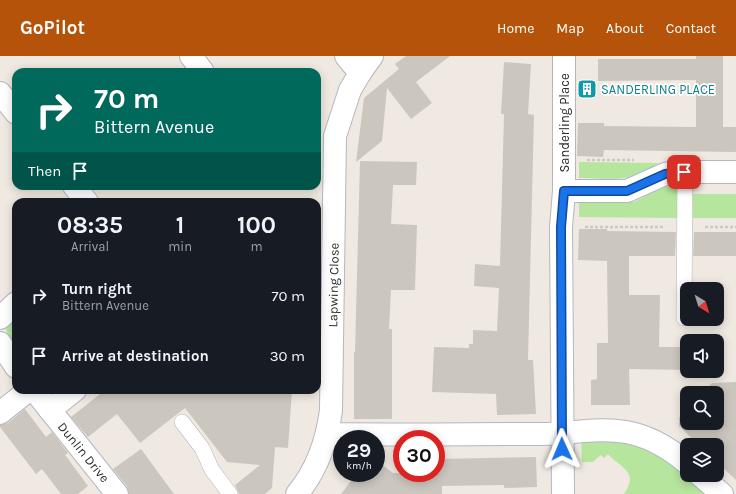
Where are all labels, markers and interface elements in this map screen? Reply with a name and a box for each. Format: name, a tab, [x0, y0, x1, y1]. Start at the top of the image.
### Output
text: GoPilot	[20, 17, 85, 39]
text: Home	[497, 20, 534, 37]
text: Map	[556, 20, 584, 37]
text: About	[606, 20, 644, 37]
text: Contact	[666, 20, 716, 37]
street label: Sanderling Place	[557, 73, 572, 173]
building icon: SANDERLING PLACE	[576, 78, 598, 100]
text: 70 m	[94, 82, 159, 115]
place label: SANDERLING PLACE	[601, 82, 715, 97]
icon: right	[28, 84, 80, 136]
text: Bittern Avenue	[94, 116, 214, 138]
pin	[667, 155, 701, 189]
icon: arrive	[69, 160, 91, 182]
icon: arrive	[673, 161, 695, 183]
text: Then	[28, 162, 61, 180]
text: 08:35	[57, 211, 123, 239]
text: 1	[176, 211, 184, 239]
text: 100	[237, 211, 276, 239]
text: Arrival	[71, 239, 109, 254]
text: min	[168, 239, 192, 254]
text: m	[250, 239, 263, 254]
street label: Lapwing Close	[325, 242, 342, 327]
text: Turn right	[62, 280, 132, 298]
north arrow	[680, 282, 724, 326]
map controls	[680, 282, 724, 482]
icon: right	[28, 285, 50, 307]
text: 70 m	[271, 287, 305, 305]
text: Bittern Avenue	[62, 298, 149, 313]
button: sound	[680, 334, 724, 378]
icon: arrive	[28, 345, 50, 367]
text: Arrive at destination	[62, 347, 209, 365]
text: 30 m	[270, 347, 305, 365]
button: search	[680, 386, 724, 430]
street label: Dunlin Drive	[55, 419, 113, 486]
position arrow	[541, 428, 583, 470]
speed limit sign: 30	[393, 430, 445, 482]
button: layers	[680, 438, 724, 482]
text: 29	[347, 439, 371, 462]
text: km/h	[346, 460, 372, 472]

